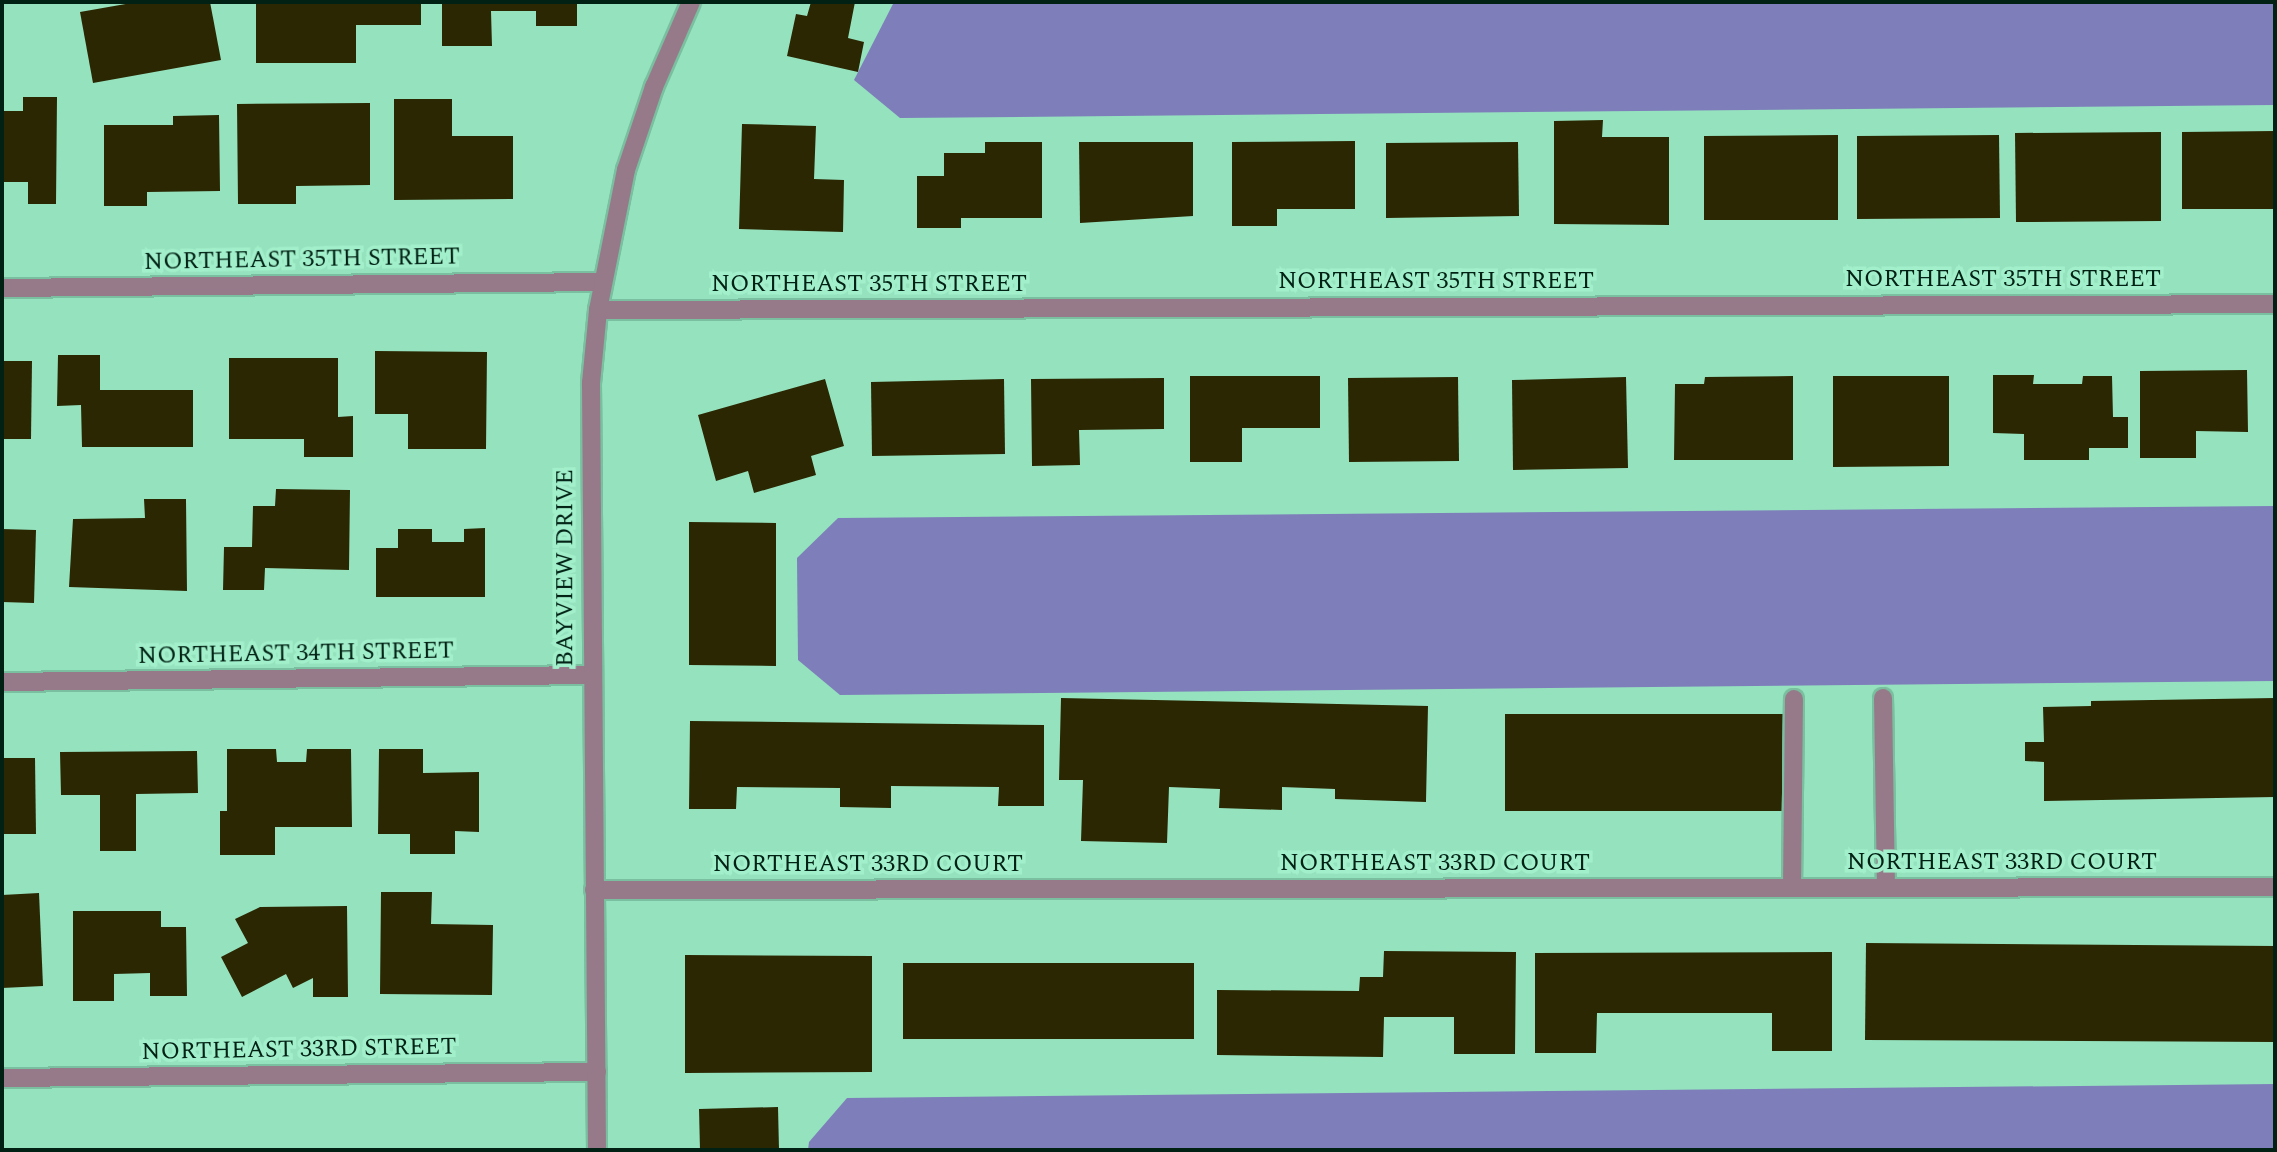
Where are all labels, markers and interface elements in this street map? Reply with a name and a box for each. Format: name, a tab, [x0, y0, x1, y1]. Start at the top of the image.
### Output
street label: NORTHEAST 35TH STREET	[144, 243, 460, 277]
street label: NORTHEAST 35TH STREET	[1845, 266, 2161, 294]
street label: NORTHEAST 35TH STREET	[1278, 268, 1594, 296]
street label: NORTHEAST 35TH STREET	[711, 271, 1027, 299]
street label: BAYVIEW DRIVE	[552, 469, 580, 667]
street label: NORTHEAST 34TH STREET	[138, 637, 454, 671]
street label: NORTHEAST 33RD COURT	[1847, 849, 2157, 877]
street label: NORTHEAST 33RD COURT	[1280, 850, 1590, 878]
street label: NORTHEAST 33RD COURT	[713, 851, 1023, 879]
street label: NORTHEAST 33RD STREET	[141, 1033, 457, 1067]

